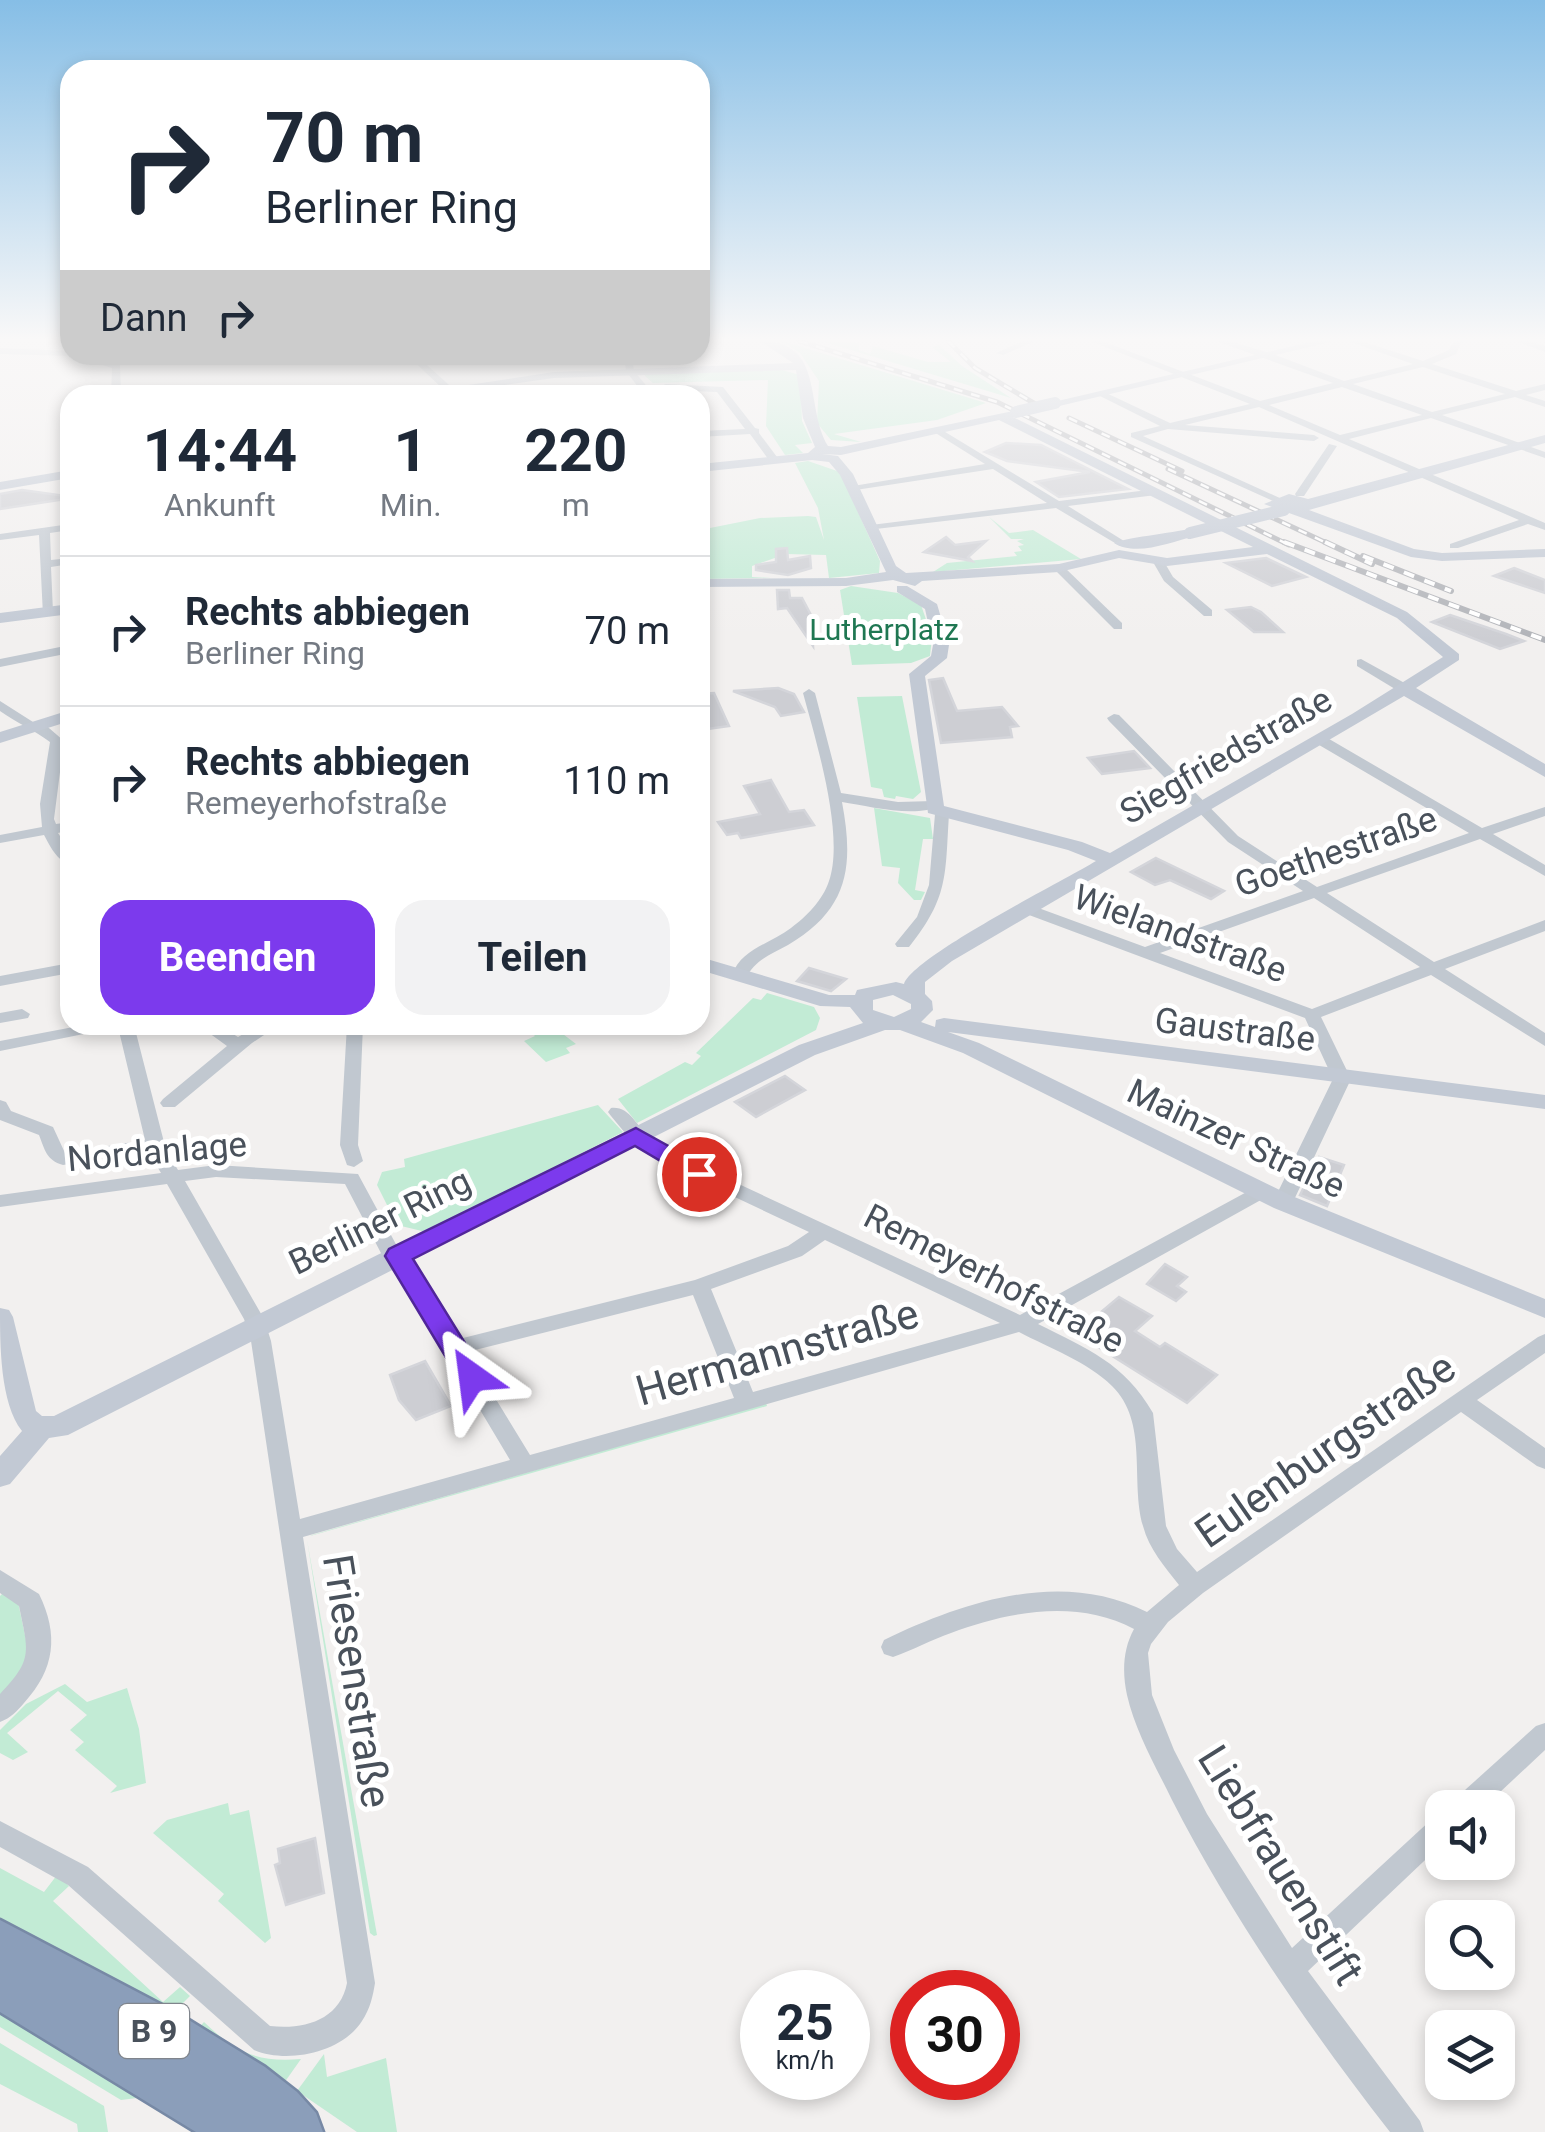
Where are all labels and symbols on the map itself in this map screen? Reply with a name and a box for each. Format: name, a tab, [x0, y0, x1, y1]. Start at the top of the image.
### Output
park label: Lutherplatz	[809, 612, 959, 647]
street label: Siegfriedstraße	[1113, 679, 1339, 833]
street label: Goethestraße	[1230, 798, 1442, 906]
street label: Wielandstraße	[1068, 876, 1292, 992]
street label: Gaustraße	[1152, 1000, 1318, 1060]
street label: Mainzer Straße	[1121, 1071, 1351, 1207]
street label: Nordanlage	[65, 1124, 249, 1180]
pin	[657, 1132, 742, 1217]
street label: Berliner Ring	[283, 1160, 477, 1284]
street label: Remeyerhofstraße	[857, 1196, 1131, 1362]
street label: Hermannstraße	[630, 1288, 924, 1416]
position arrow	[420, 1325, 524, 1429]
street label: Eulenburgstraße	[1186, 1342, 1464, 1558]
street label: Friesenstraße	[313, 1551, 401, 1811]
street label: Liebfrauenstift	[1188, 1737, 1374, 1993]
speed limit sign: 30	[890, 1970, 1020, 2100]
road number: B 9	[119, 2004, 189, 2058]

